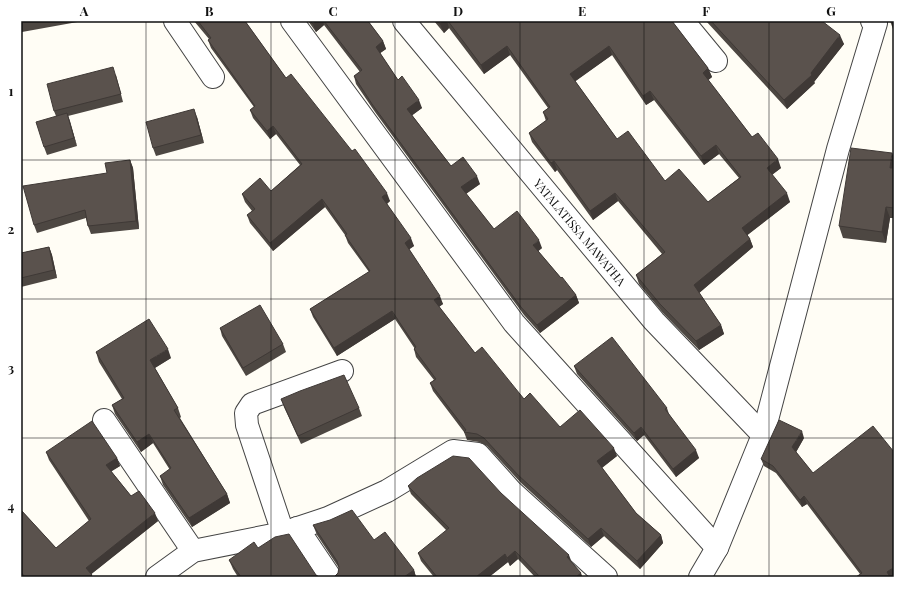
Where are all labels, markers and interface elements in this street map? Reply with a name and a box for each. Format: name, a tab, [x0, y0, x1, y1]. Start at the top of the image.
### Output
text: A	[79, 2, 89, 19]
text: B	[205, 2, 214, 19]
text: C	[328, 2, 338, 19]
text: D	[453, 2, 463, 19]
text: E	[578, 2, 586, 19]
text: F	[702, 2, 710, 19]
text: G	[826, 2, 836, 19]
text: 1	[9, 82, 14, 99]
street label: YATALATISSA MAWATHA	[530, 174, 630, 289]
text: 2	[8, 220, 15, 237]
text: 3	[8, 359, 14, 376]
text: 4	[8, 497, 15, 514]

